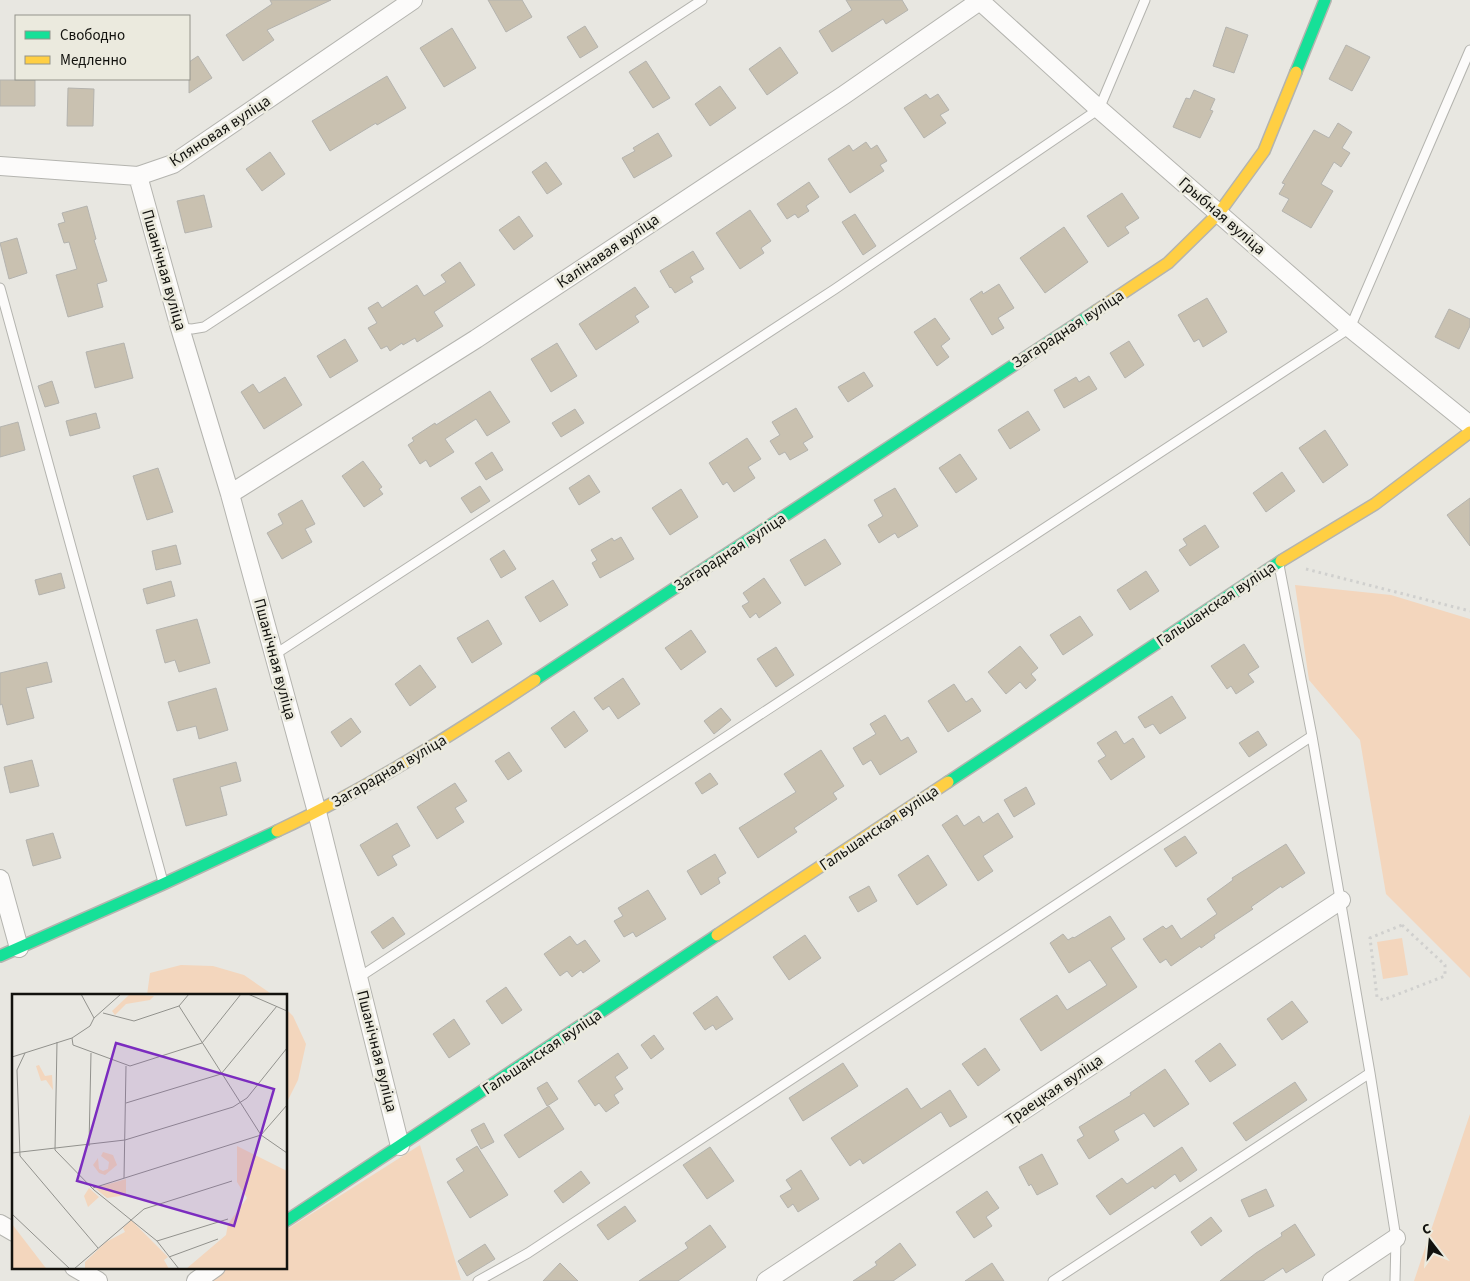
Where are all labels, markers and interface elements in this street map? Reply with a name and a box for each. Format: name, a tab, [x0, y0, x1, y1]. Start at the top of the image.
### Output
legend	[15, 15, 190, 80]
text: Свободно	[60, 25, 125, 46]
text: Медленно	[60, 50, 127, 71]
street label: Кляновая вуліца	[165, 90, 275, 172]
street label: Грыбная вуліца	[1174, 172, 1270, 260]
street label: Пшанічная вуліца	[136, 207, 192, 333]
street label: Калінавая вуліца	[552, 209, 664, 293]
street label: Загарадная вуліца	[1008, 284, 1128, 374]
street label: Загарадная вуліца	[670, 507, 790, 597]
street label: Гальшанская вуліца	[1152, 556, 1280, 652]
street label: Пшанічная вуліца	[248, 596, 302, 722]
street label: Загарадная вуліца	[327, 729, 451, 813]
street label: Гальшанская вуліца	[815, 780, 943, 876]
street label: Пшанічная вуліца	[351, 988, 403, 1114]
inset map	[12, 994, 288, 1268]
street label: Гальшанская вуліца	[478, 1004, 606, 1100]
street label: Траецкая вуліца	[1001, 1049, 1107, 1131]
north arrow	[1405, 1216, 1455, 1266]
text: С	[1420, 1219, 1433, 1240]

